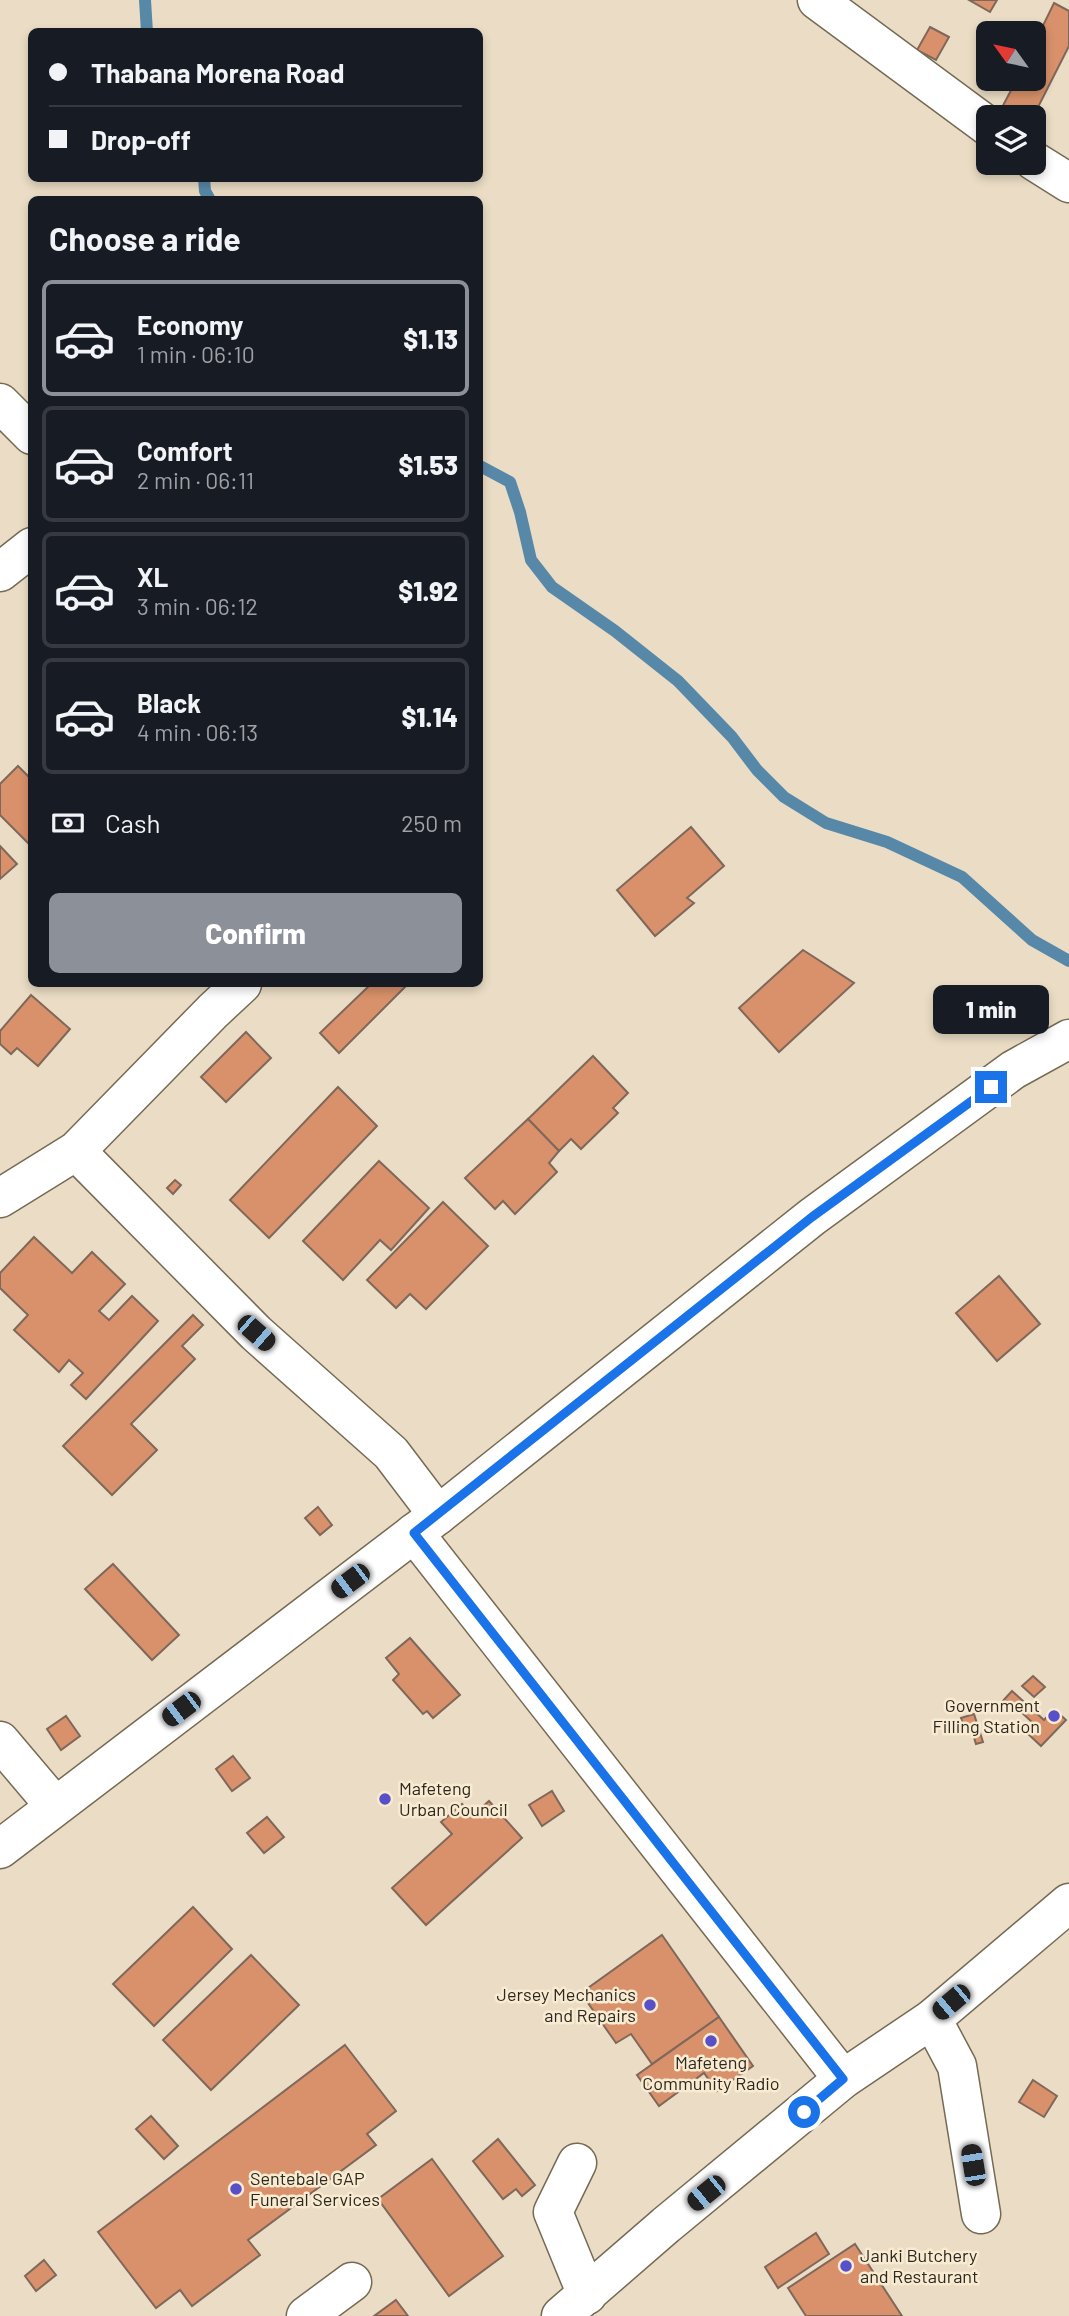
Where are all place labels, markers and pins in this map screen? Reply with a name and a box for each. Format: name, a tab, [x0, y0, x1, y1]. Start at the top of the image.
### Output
place label: Government Filling Station	[933, 1694, 1040, 1737]
marker: Government Filling Station	[1046, 1708, 1062, 1724]
place label: Mafeteng Urban Council	[399, 1777, 508, 1820]
marker: Mafeteng Urban Council	[377, 1791, 393, 1807]
place label: Jersey Mechanics and Repairs	[497, 1983, 636, 2026]
marker: Jersey Mechanics and Repairs	[642, 1997, 658, 2013]
marker: Mafeteng Community Radio	[703, 2033, 719, 2049]
place label: Mafeteng Community Radio	[642, 2051, 780, 2094]
place label: Sentebale GAP Funeral Services	[250, 2167, 380, 2210]
marker: Sentebale GAP Funeral Services	[228, 2181, 244, 2197]
place label: Janki Butchery and Restaurant	[860, 2244, 979, 2287]
marker: Janki Butchery and Restaurant	[838, 2258, 854, 2274]

